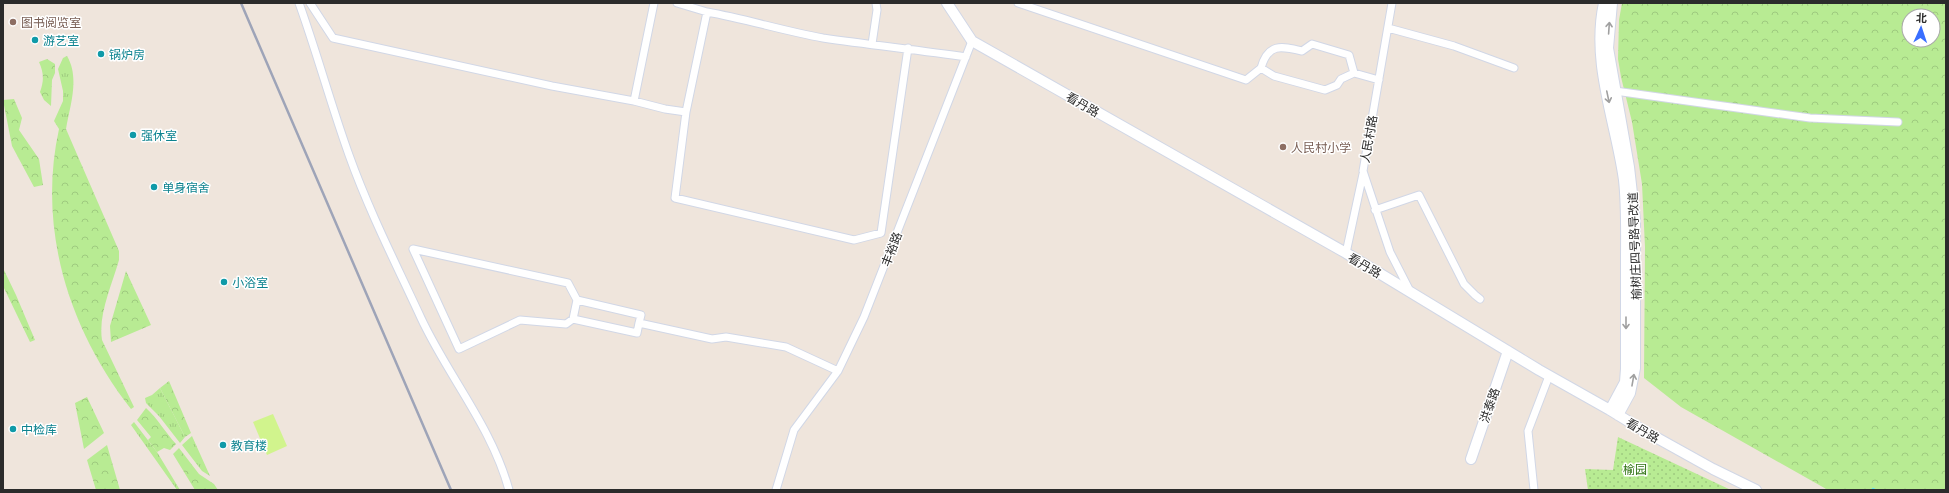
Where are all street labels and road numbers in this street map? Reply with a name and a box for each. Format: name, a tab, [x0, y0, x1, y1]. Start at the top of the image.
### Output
street label: 看丹路	[1064, 89, 1102, 119]
street label: 人民村路	[1357, 114, 1379, 164]
street label: 榆树庄四号路导改道	[1625, 192, 1643, 300]
street label: 丰裕路	[878, 230, 904, 268]
street label: 看丹路	[1346, 250, 1384, 280]
street label: 洪泰路	[1477, 386, 1501, 424]
street label: 看丹路	[1624, 415, 1662, 445]

